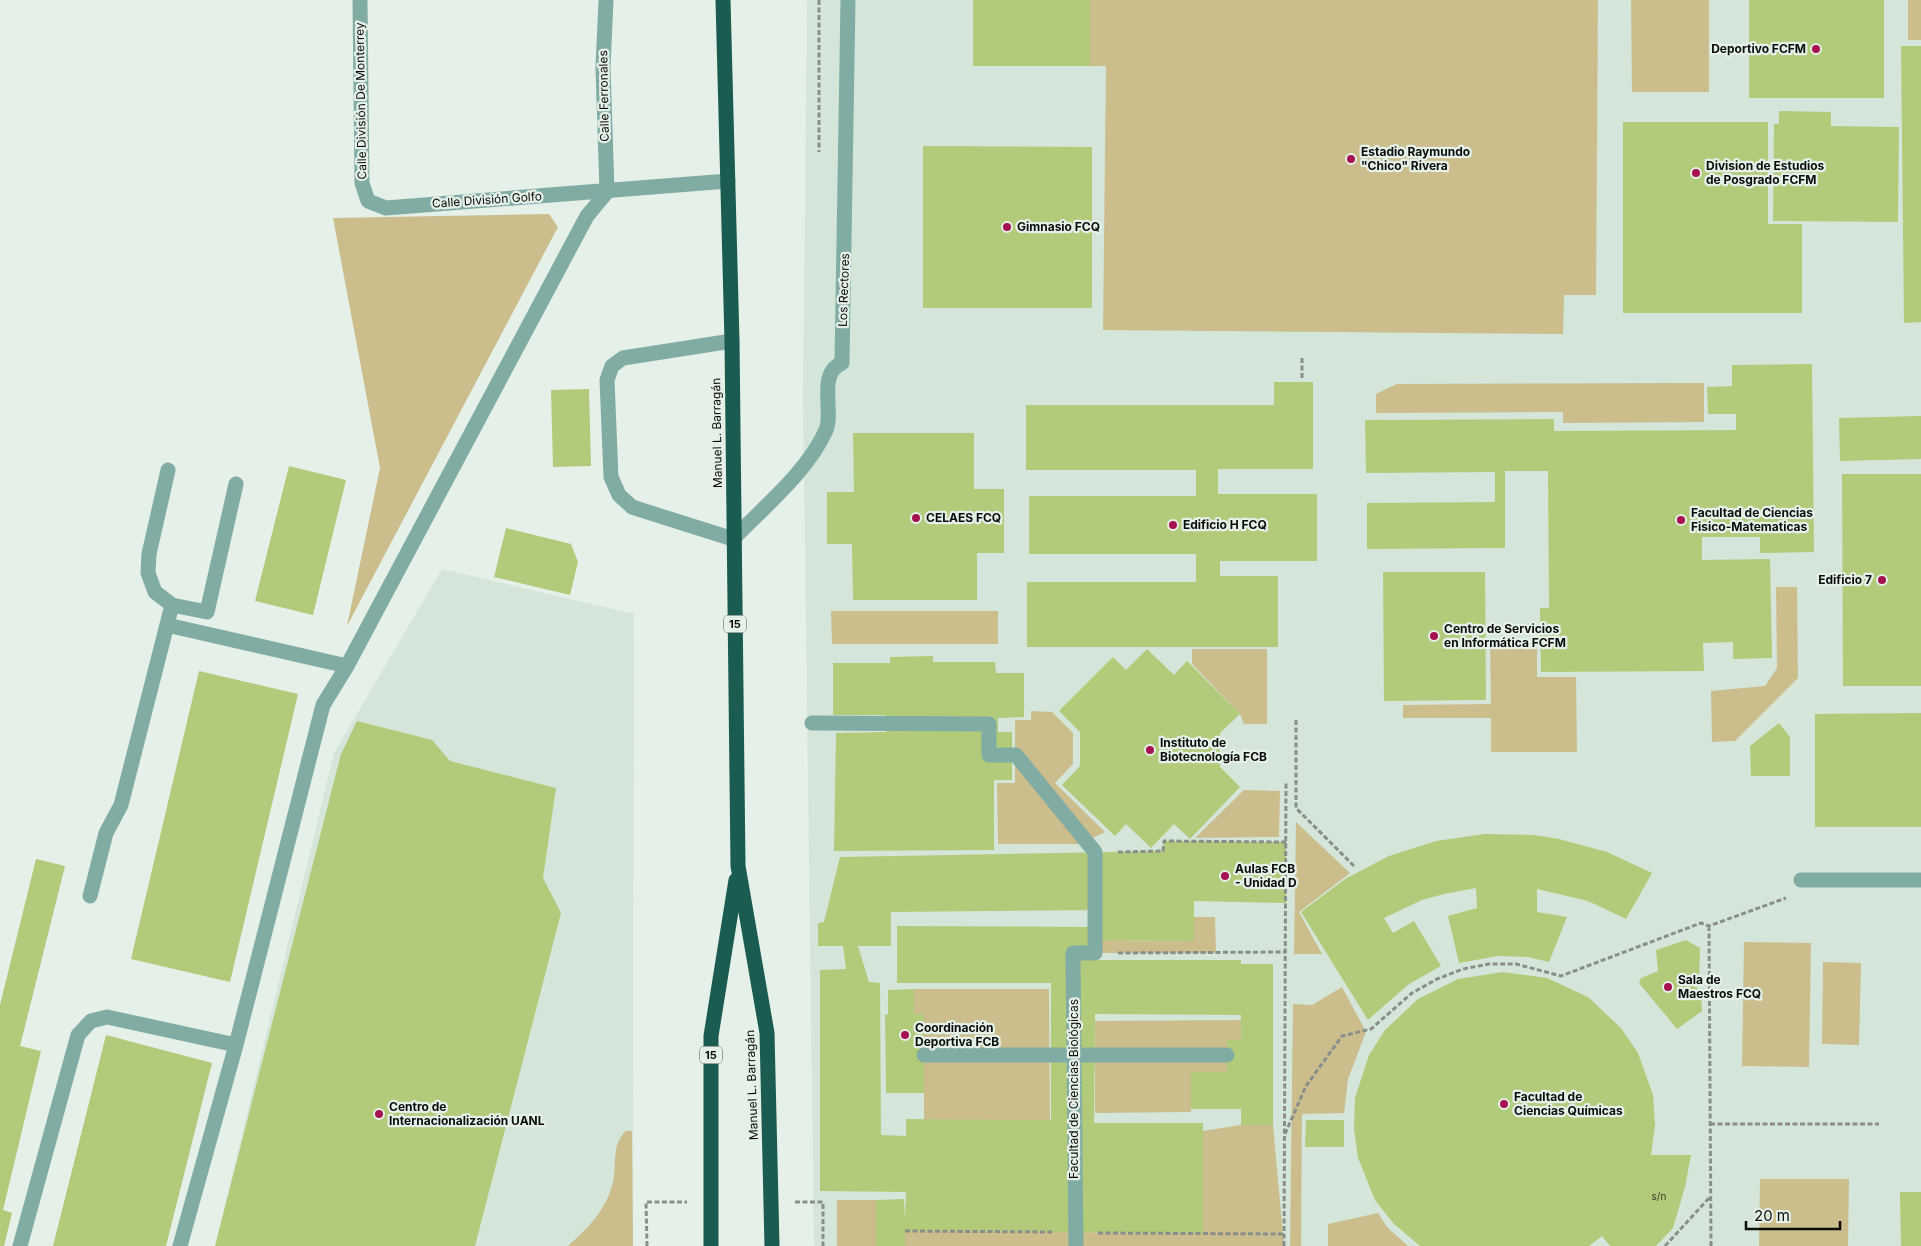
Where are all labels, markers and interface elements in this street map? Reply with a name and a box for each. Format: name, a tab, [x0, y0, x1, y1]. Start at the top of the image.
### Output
street label: Calle División De Monterrey	[352, 22, 369, 180]
place label: Deportivo FCFM	[1711, 41, 1806, 56]
marker: Deportivo FCFM	[1810, 43, 1822, 55]
street label: Calle Ferronales	[595, 50, 612, 142]
place label: Estadio Raymundo "Chico" Rivera	[1361, 144, 1470, 173]
marker: Estadio Raymundo "Chico" Rivera	[1345, 153, 1357, 165]
place label: Division de Estudios de Posgrado FCFM	[1706, 158, 1825, 187]
marker: Division de Estudios de Posgrado FCFM	[1690, 167, 1702, 179]
street label: Calle División Golfo	[431, 188, 542, 211]
place label: Gimnasio FCQ	[1017, 219, 1100, 234]
marker: Gimnasio FCQ	[1001, 221, 1013, 233]
street label: Los Rectores	[835, 253, 852, 327]
street label: Manuel L. Barragán	[708, 378, 725, 488]
place label: Facultad de Ciencias Fisico-Matematicas	[1691, 505, 1813, 534]
place label: CELAES FCQ	[926, 510, 1001, 525]
marker: CELAES FCQ	[910, 512, 922, 524]
marker: Facultad de Ciencias Fisico-Matematicas	[1675, 514, 1687, 526]
place label: Edificio H FCQ	[1183, 517, 1267, 532]
marker: Edificio H FCQ	[1167, 519, 1179, 531]
place label: Edificio 7	[1818, 572, 1872, 587]
marker: Edificio 7	[1876, 574, 1888, 586]
road number: 15	[724, 616, 746, 632]
place label: Centro de Servicios en Informática FCFM	[1444, 621, 1566, 650]
marker: Centro de Servicios en Informática FCFM	[1428, 630, 1440, 642]
place label: Instituto de Biotecnología FCB	[1160, 735, 1267, 764]
marker: Instituto de Biotecnología FCB	[1144, 744, 1156, 756]
place label: Aulas FCB - Unidad D	[1235, 861, 1297, 890]
marker: Aulas FCB - Unidad D	[1219, 870, 1231, 882]
place label: Sala de Maestros FCQ	[1678, 972, 1761, 1001]
marker: Sala de Maestros FCQ	[1662, 981, 1674, 993]
street label: Facultad de Ciencias Biológicas	[1066, 999, 1081, 1179]
place label: Coordinación Deportiva FCB	[915, 1020, 999, 1049]
marker: Coordinación Deportiva FCB	[899, 1029, 911, 1041]
street label: Manuel L. Barragán	[742, 1030, 761, 1140]
road number: 15	[700, 1046, 722, 1064]
place label: Facultad de Ciencias Químicas	[1514, 1089, 1623, 1118]
marker: Facultad de Ciencias Químicas	[1498, 1098, 1510, 1110]
place label: Centro de Internacionalización UANL	[389, 1099, 545, 1128]
marker: Centro de Internacionalización UANL	[373, 1108, 385, 1120]
house number: s/n	[1652, 1190, 1666, 1202]
scale bar	[1746, 1198, 1840, 1230]
text: 20 m	[1754, 1206, 1790, 1225]

